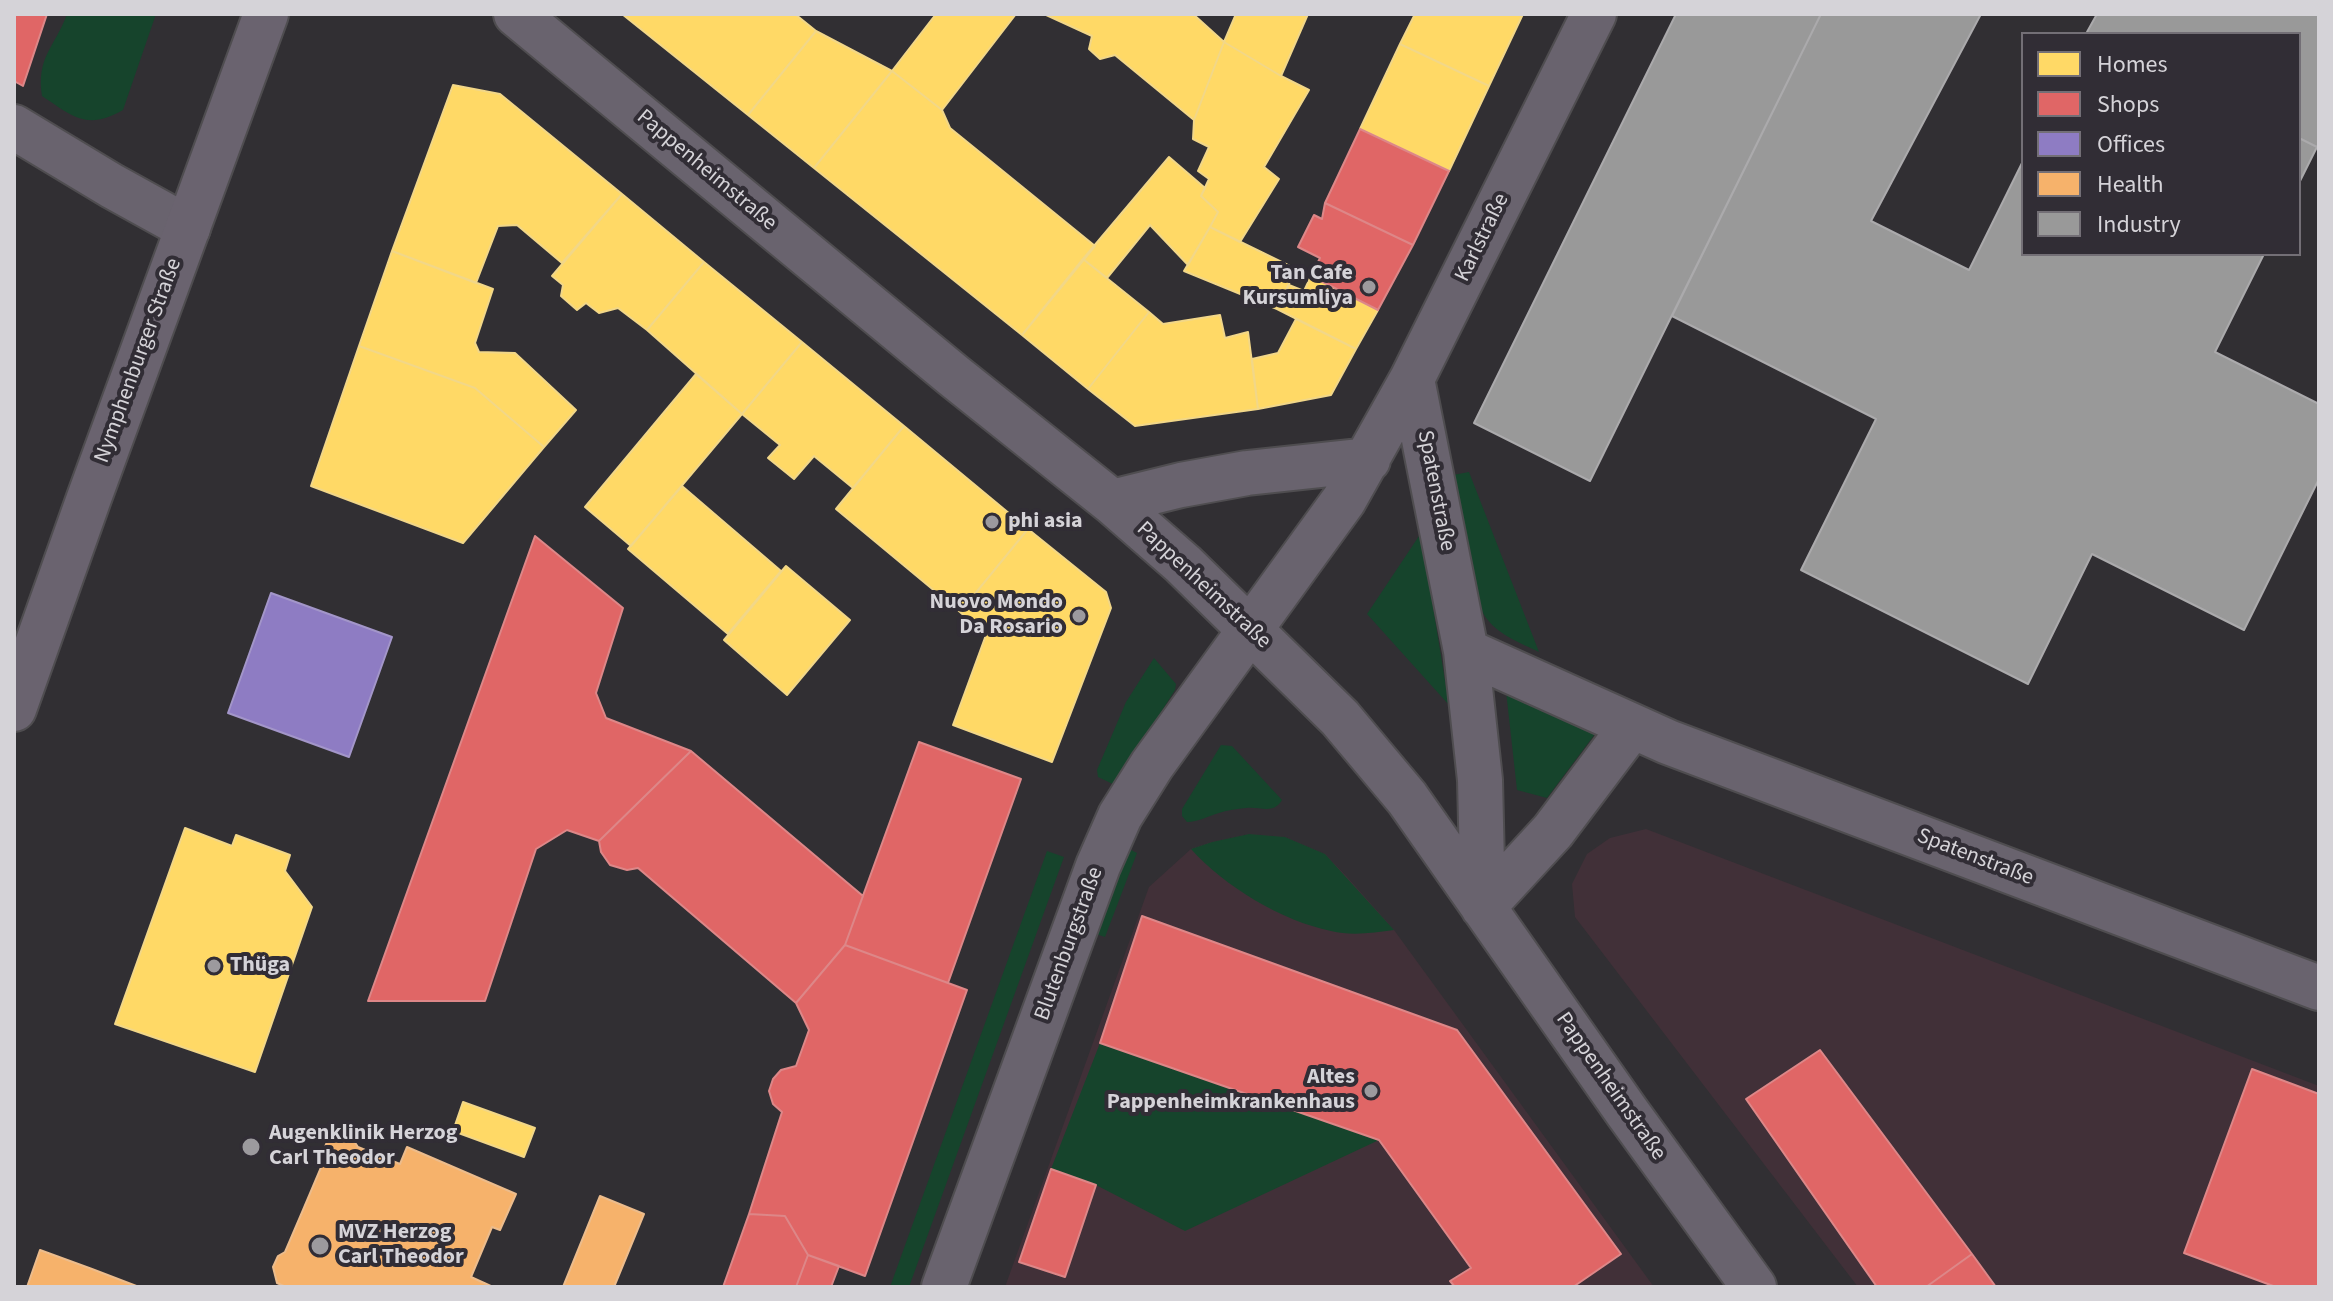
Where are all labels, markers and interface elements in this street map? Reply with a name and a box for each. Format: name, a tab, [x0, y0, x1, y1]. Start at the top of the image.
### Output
legend	[2021, 32, 2301, 256]
text: Homes	[2097, 47, 2168, 82]
text: Shops	[2097, 87, 2159, 122]
street label: Pappenheimstraße	[631, 105, 781, 237]
text: Offices	[2097, 127, 2165, 162]
text: Health	[2097, 167, 2164, 202]
street label: Karlstraße	[1450, 189, 1516, 287]
text: Industry	[2097, 207, 2181, 242]
street label: Nymphenburger Straße	[90, 255, 188, 467]
place label: Tan Cafe Kursumliya	[1243, 261, 1353, 312]
marker: Tan Cafe Kursumliya	[1360, 278, 1378, 296]
street label: Spatenstraße	[1410, 428, 1460, 554]
place label: phi asia	[1008, 509, 1083, 535]
marker: phi asia	[983, 513, 1001, 531]
street label: Pappenheimstraße	[1130, 517, 1276, 655]
place label: Nuovo Mondo Da Rosario	[930, 590, 1063, 642]
marker: Nuovo Mondo Da Rosario	[1070, 607, 1088, 625]
street label: Spatenstraße	[1913, 824, 2037, 892]
street label: Blutenburgstraße	[1030, 864, 1110, 1024]
place label: Thüga	[230, 953, 290, 979]
marker: Thüga	[205, 957, 223, 975]
street label: Pappenheimstraße	[1549, 1008, 1671, 1166]
place label: Altes Pappenheimkrankenhaus	[1107, 1065, 1355, 1116]
marker: Altes Pappenheimkrankenhaus	[1362, 1082, 1380, 1100]
place label: Augenklinik Herzog Carl Theodor	[269, 1121, 458, 1172]
marker: Augenklinik Herzog Carl Theodor	[240, 1136, 262, 1158]
place label: MVZ Herzog Carl Theodor	[338, 1220, 464, 1272]
marker: MVZ Herzog Carl Theodor	[309, 1235, 331, 1257]

